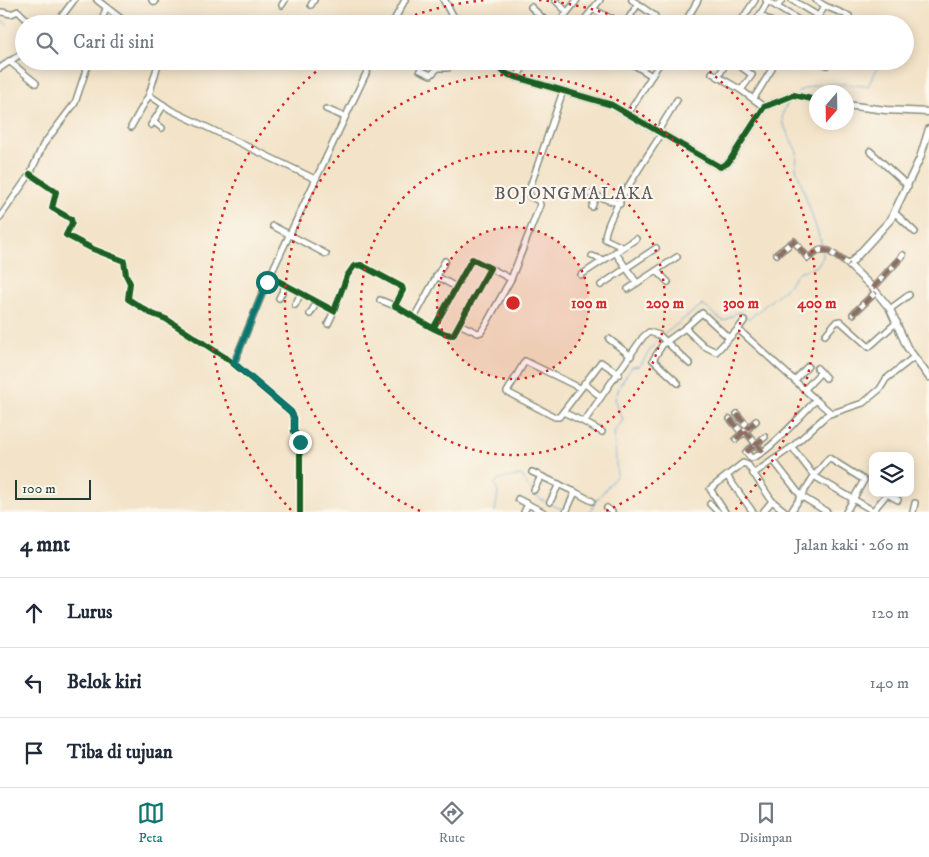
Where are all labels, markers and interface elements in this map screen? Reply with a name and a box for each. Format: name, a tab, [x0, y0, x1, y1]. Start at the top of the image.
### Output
search box	[15, 15, 914, 70]
icon: search	[33, 29, 61, 57]
text: Cari di sini	[73, 31, 154, 54]
north arrow	[809, 85, 854, 130]
district label: BOJONGMALAKA	[494, 183, 654, 205]
route start	[256, 271, 279, 294]
centre of rings	[504, 294, 522, 312]
text: 100 m	[571, 294, 608, 313]
text: 200 m	[646, 294, 685, 313]
text: 300 m	[723, 294, 760, 313]
text: 400 m	[796, 294, 837, 313]
route end	[289, 431, 312, 454]
map controls	[869, 452, 914, 497]
button: layers	[869, 452, 914, 497]
scale bar	[15, 477, 91, 500]
text: 100 m	[22, 480, 56, 498]
text: 4 mnt	[20, 532, 70, 558]
text: Jalan kaki · 260 m	[795, 535, 909, 555]
icon: ahead	[20, 599, 48, 627]
text: Lurus	[67, 601, 112, 624]
text: 120 m	[871, 603, 909, 623]
icon: left	[20, 669, 48, 697]
text: Belok kiri	[67, 671, 141, 694]
text: 140 m	[870, 673, 909, 693]
icon: arrive	[20, 739, 48, 767]
text: Tiba di tujuan	[67, 741, 173, 764]
tab: Peta	[137, 799, 165, 847]
tab: Rute	[438, 799, 466, 847]
tab: Disimpan	[739, 799, 792, 847]

